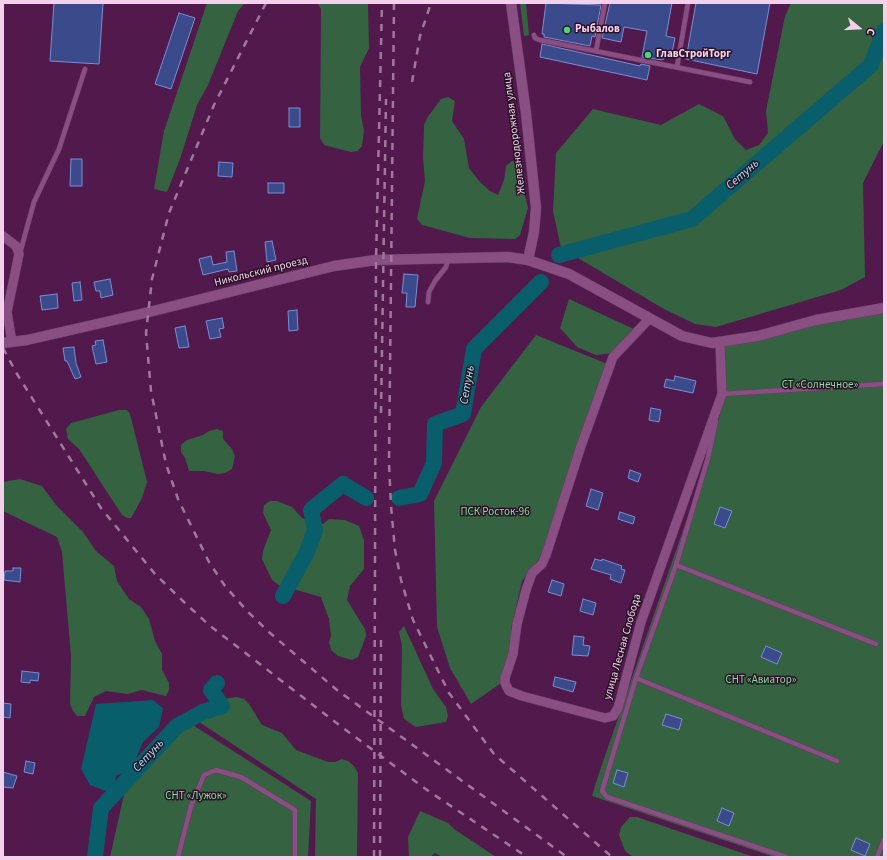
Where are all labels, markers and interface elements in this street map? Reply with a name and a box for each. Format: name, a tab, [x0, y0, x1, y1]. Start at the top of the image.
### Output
north arrow	[839, 8, 879, 48]
place label: Рыбалов	[575, 23, 620, 37]
marker: Рыбалов	[562, 25, 572, 35]
text: С	[863, 26, 879, 37]
place label: ГлавСтройТорг	[656, 48, 731, 62]
marker: ГлавСтройТорг	[643, 50, 653, 60]
street label: Железнодорожная улица	[501, 71, 529, 195]
water label: Сетунь	[723, 157, 763, 193]
street label: Никольский проезд	[213, 254, 309, 290]
water label: Сетунь	[458, 364, 478, 406]
park label: СТ «Солнечное»	[782, 379, 858, 393]
park label: ПСК Росток-96	[460, 506, 530, 520]
street label: улица Лесная Слобода	[602, 593, 644, 701]
park label: СНТ «Авиатор»	[725, 674, 797, 688]
water label: Сетунь	[130, 737, 168, 775]
park label: СНТ «Лужок»	[165, 790, 227, 804]

